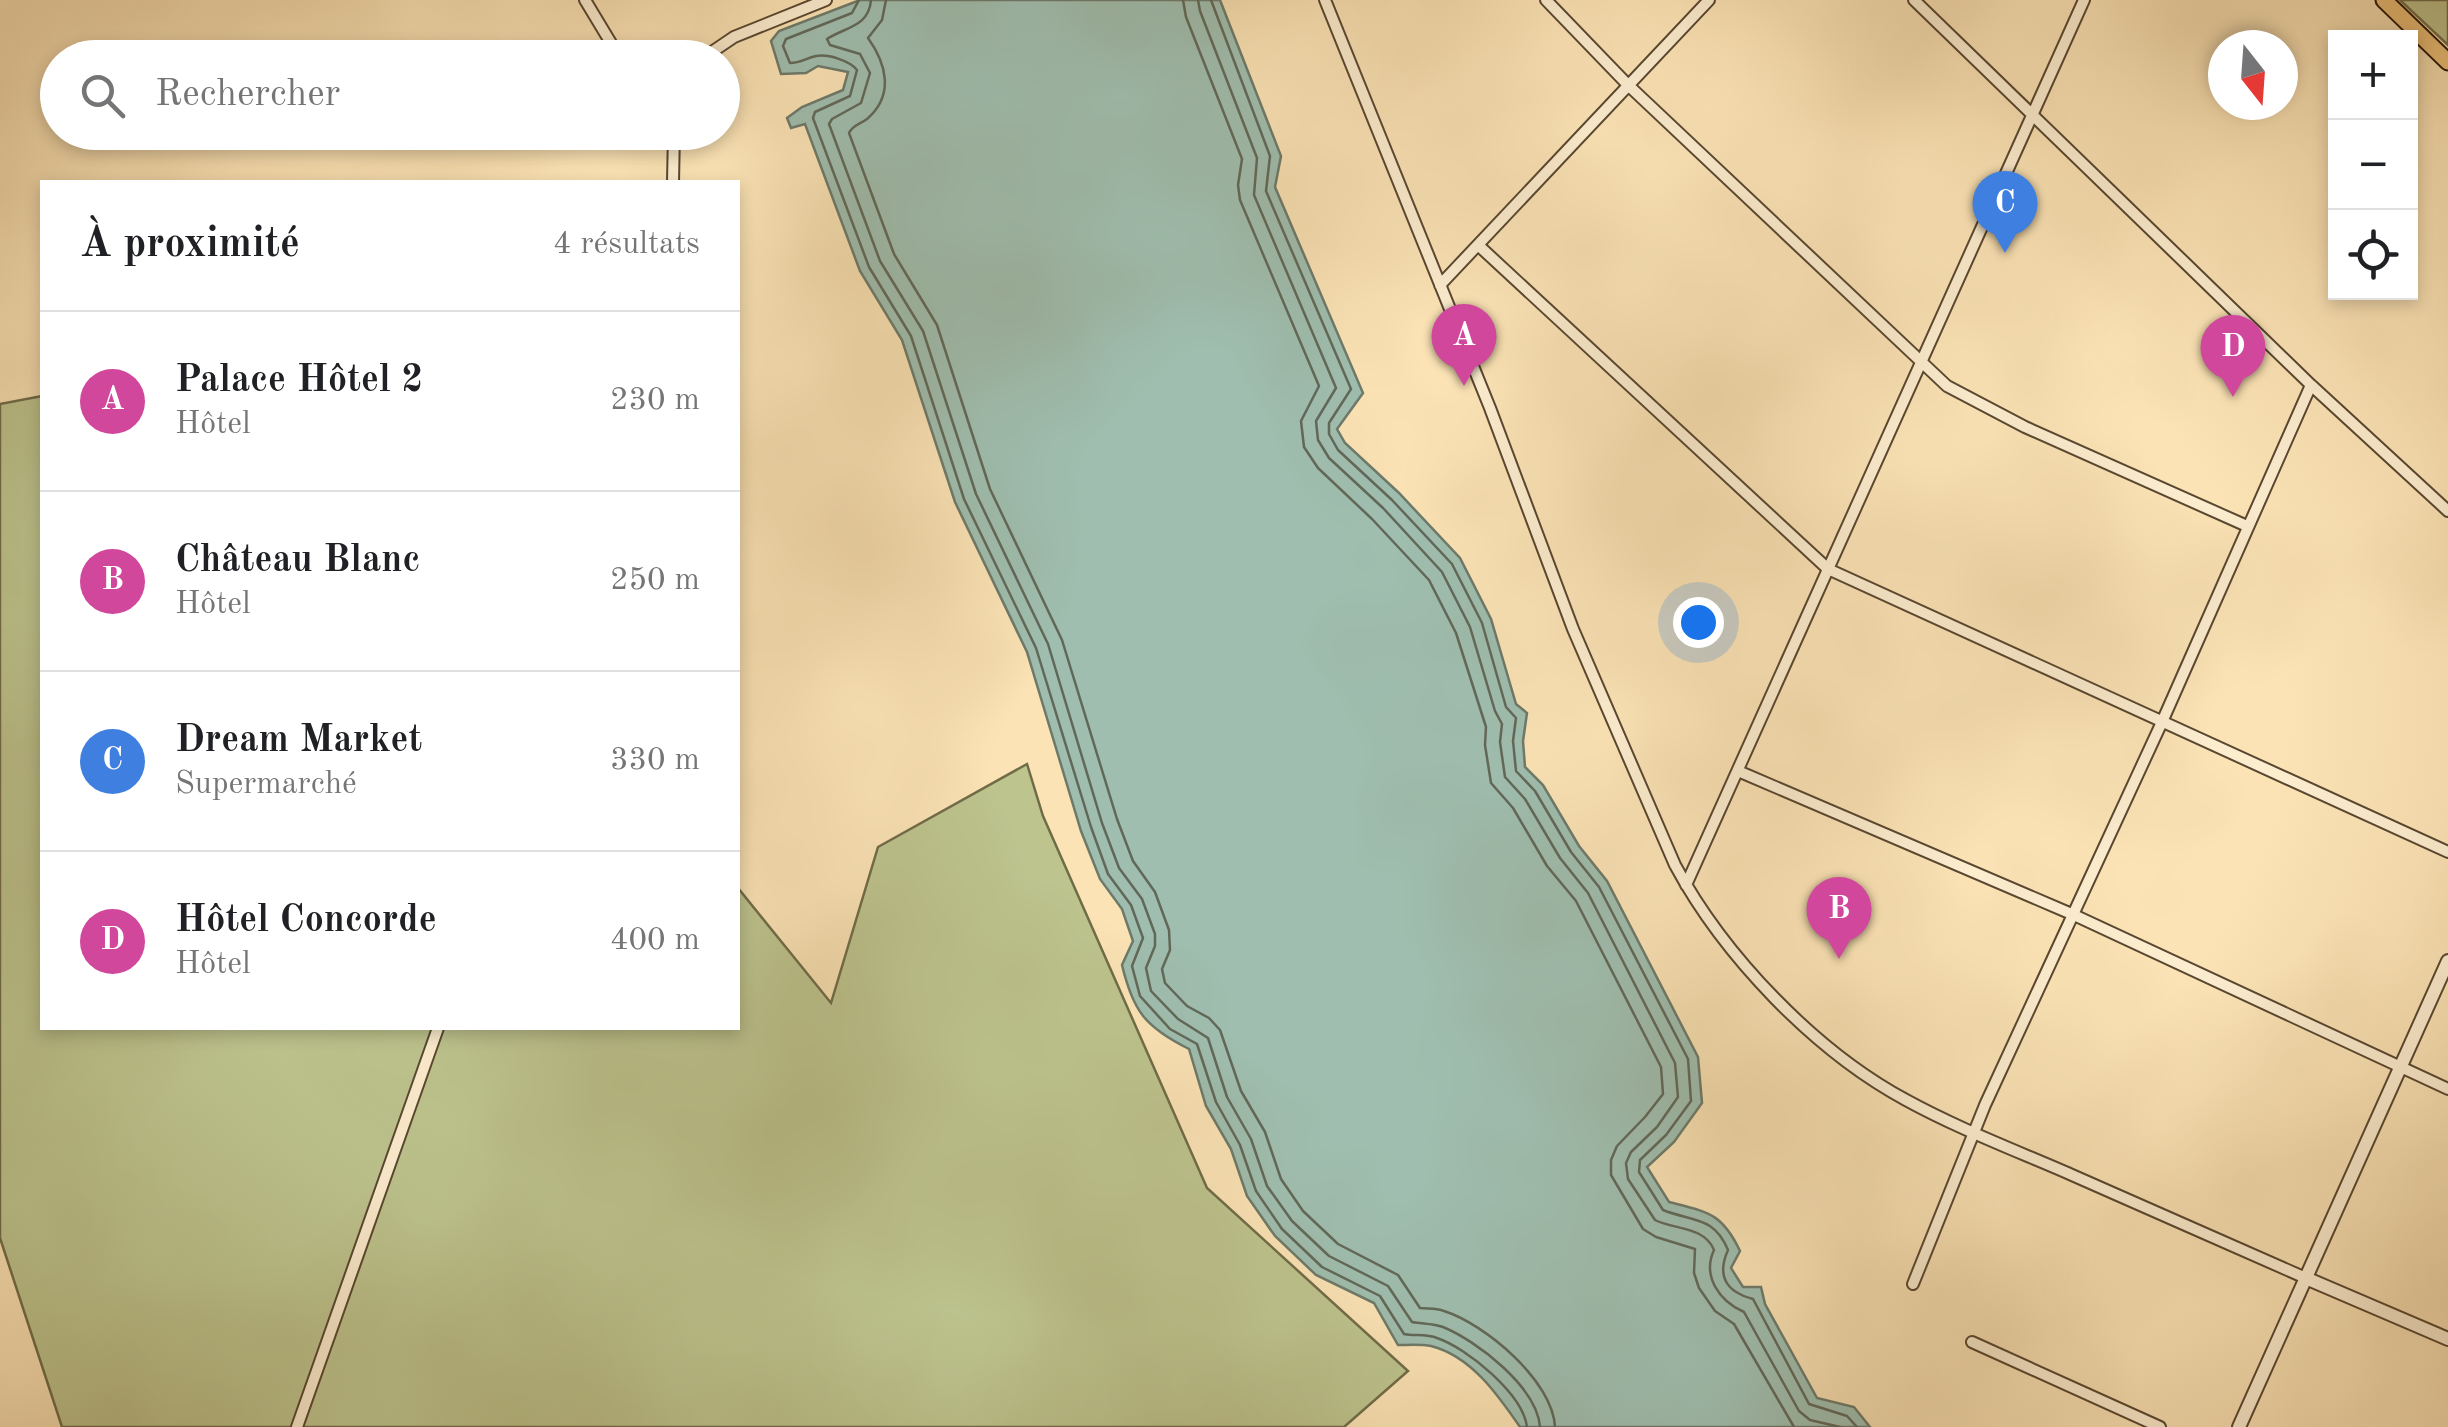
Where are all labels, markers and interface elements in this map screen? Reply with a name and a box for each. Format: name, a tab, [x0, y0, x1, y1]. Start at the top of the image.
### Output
north arrow	[2208, 30, 2298, 120]
map controls	[2328, 30, 2418, 300]
button: +	[2328, 30, 2418, 120]
search box	[40, 40, 740, 150]
icon: search	[75, 68, 130, 123]
text: Rechercher	[155, 76, 340, 114]
button: −	[2328, 120, 2418, 210]
pin: C	[1972, 170, 2038, 253]
button: locate	[2328, 210, 2418, 300]
text: À proximité	[80, 224, 300, 266]
text: 4 résultats	[553, 229, 700, 261]
pin: A	[1432, 304, 1496, 386]
pin: D	[2200, 314, 2266, 397]
text: Palace Hôtel 2	[175, 362, 423, 400]
text: A	[100, 385, 125, 417]
text: 230 m	[610, 385, 700, 417]
text: Hôtel	[175, 409, 251, 441]
text: Château Blanc	[175, 542, 420, 580]
text: B	[101, 565, 124, 597]
text: 250 m	[610, 565, 700, 597]
text: Hôtel	[175, 589, 251, 621]
your location	[1673, 597, 1724, 648]
text: Dream Market	[175, 722, 422, 760]
text: C	[102, 745, 123, 777]
text: 330 m	[610, 745, 700, 777]
text: Supermarché	[175, 769, 357, 801]
pin: B	[1806, 876, 1872, 959]
text: Hôtel Concorde	[175, 902, 437, 940]
text: D	[100, 925, 125, 957]
text: 400 m	[610, 925, 700, 957]
text: Hôtel	[175, 949, 251, 981]

